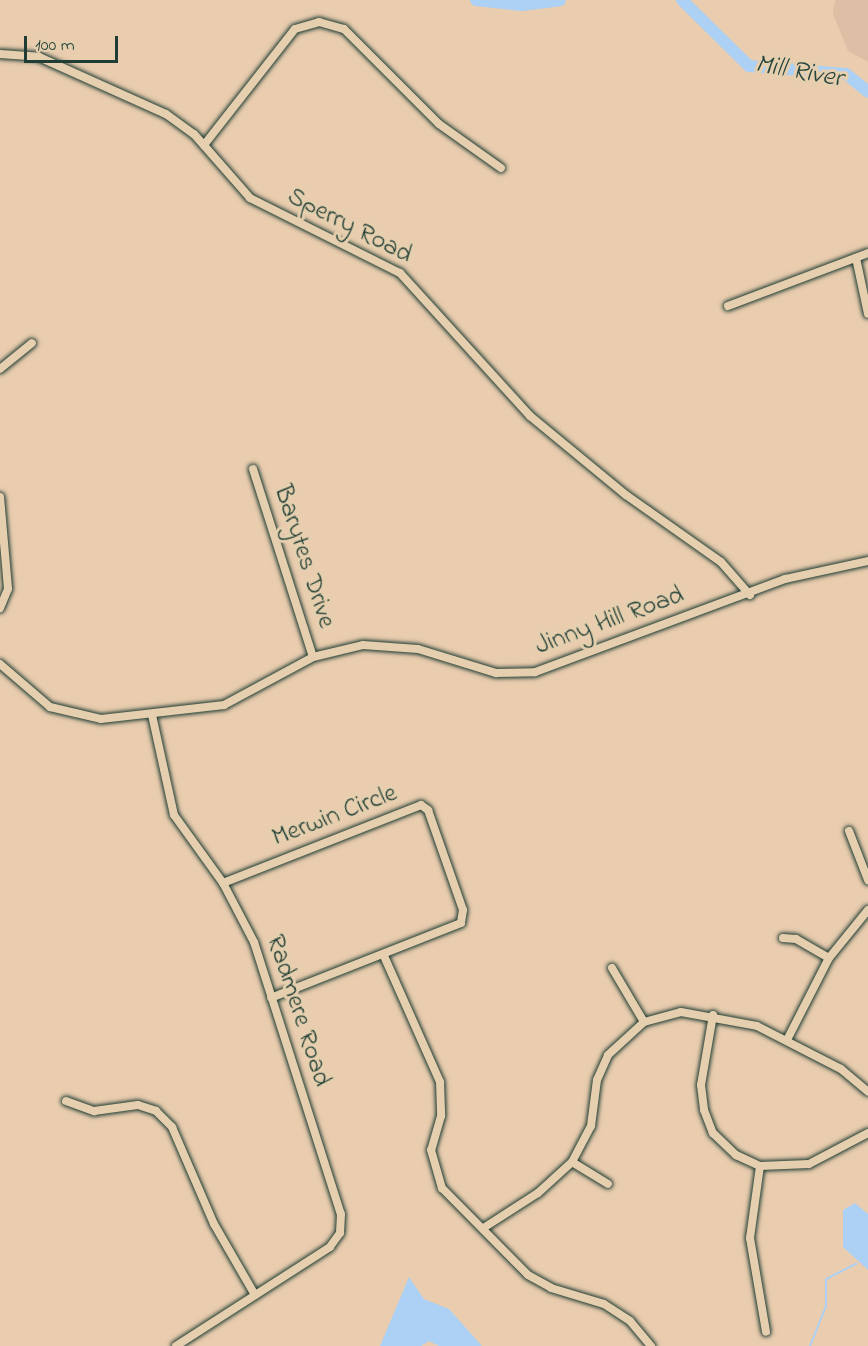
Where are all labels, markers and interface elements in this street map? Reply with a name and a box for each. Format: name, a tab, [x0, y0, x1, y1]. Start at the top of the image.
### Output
scale bar	[27, 24, 122, 62]
text: 100 m	[35, 33, 75, 59]
water label: Mill River	[753, 48, 845, 96]
street label: Sperry Road	[281, 182, 417, 272]
street label: Barytes Drive	[265, 482, 341, 632]
street label: Jinny Hill Road	[532, 581, 688, 663]
street label: Merwin Circle	[268, 779, 402, 855]
street label: Radmere Road	[258, 931, 336, 1091]

